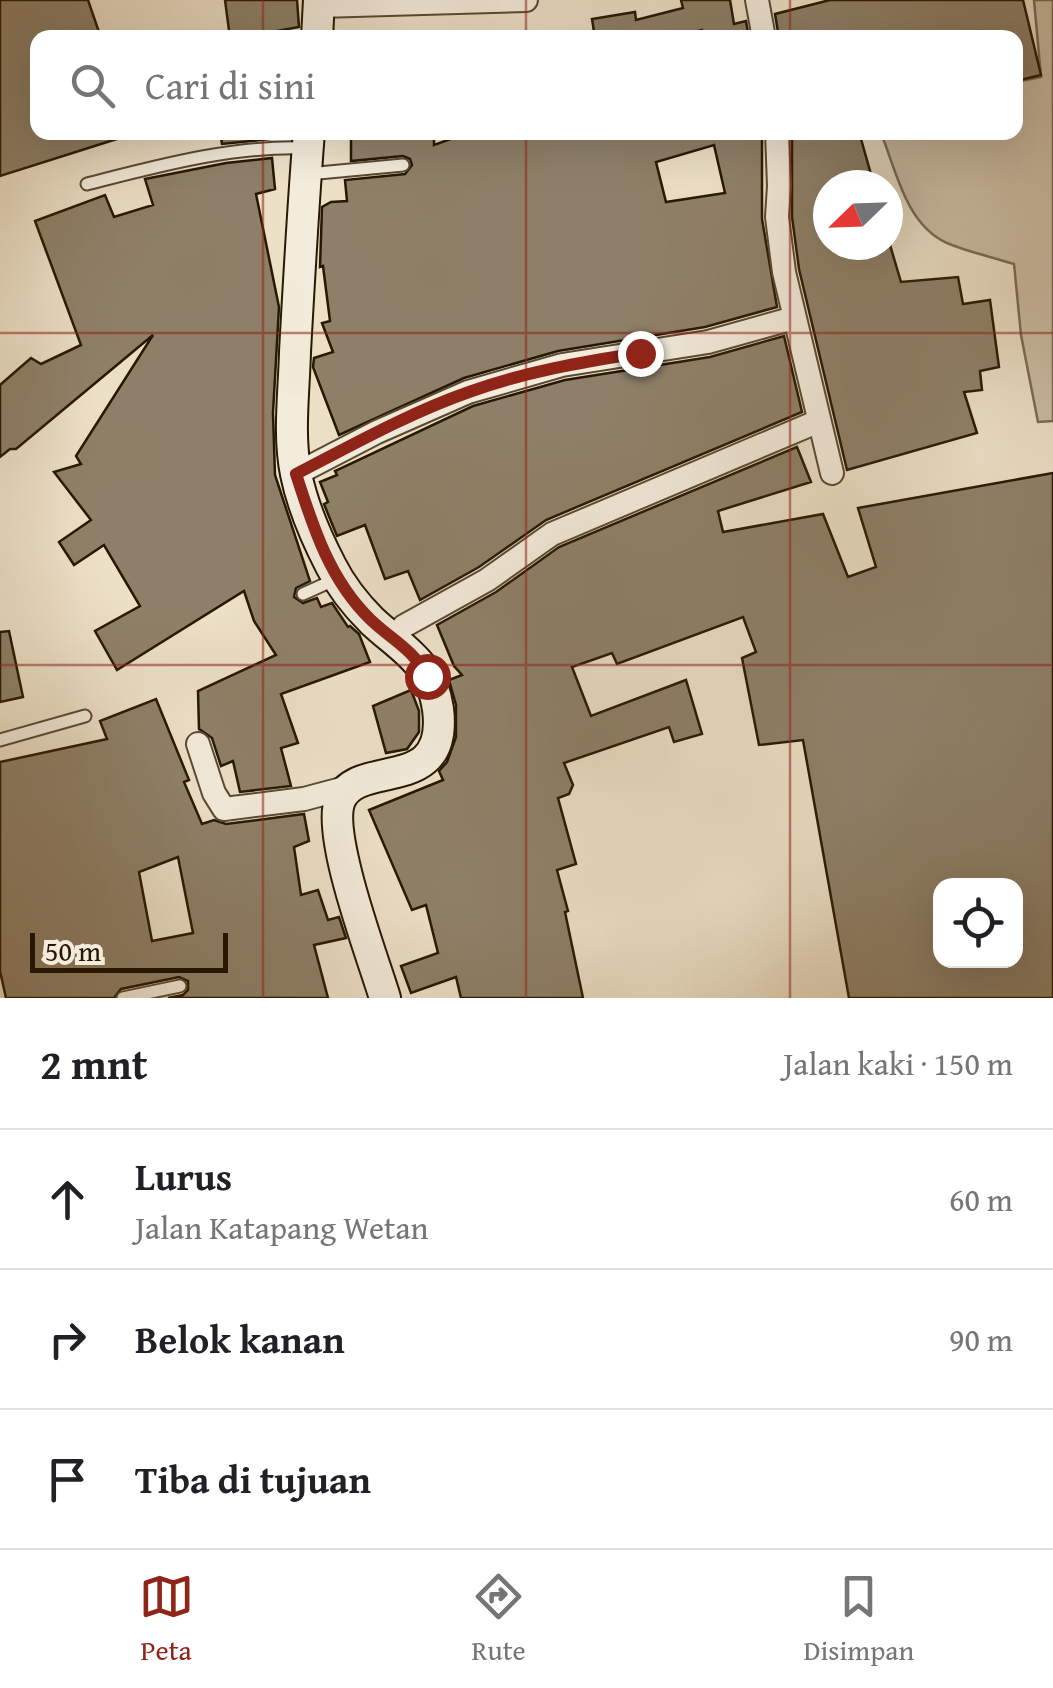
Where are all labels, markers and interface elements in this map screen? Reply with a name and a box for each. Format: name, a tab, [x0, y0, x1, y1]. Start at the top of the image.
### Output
search box	[30, 30, 1023, 140]
text: Cari di sini	[145, 57, 315, 113]
icon: search	[65, 58, 120, 113]
north arrow	[813, 170, 903, 260]
route end	[618, 331, 664, 377]
route start	[405, 654, 451, 700]
map controls	[933, 878, 1023, 968]
button: locate	[933, 878, 1023, 968]
scale bar	[30, 928, 228, 973]
text: 50 m	[45, 930, 101, 971]
text: 2 mnt	[40, 1033, 148, 1094]
text: Jalan kaki · 150 m	[783, 1040, 1013, 1087]
text: Lurus	[135, 1148, 232, 1204]
icon: ahead	[40, 1172, 95, 1227]
text: 60 m	[949, 1176, 1013, 1223]
text: Jalan Katapang Wetan	[135, 1204, 429, 1251]
text: Belok kanan	[135, 1311, 345, 1367]
icon: right	[40, 1312, 95, 1367]
text: 90 m	[949, 1316, 1013, 1363]
text: Tiba di tujuan	[135, 1451, 371, 1507]
icon: arrive	[40, 1452, 95, 1507]
tab: Peta	[139, 1569, 194, 1670]
tab: Rute	[471, 1569, 526, 1670]
tab: Disimpan	[803, 1569, 914, 1670]

